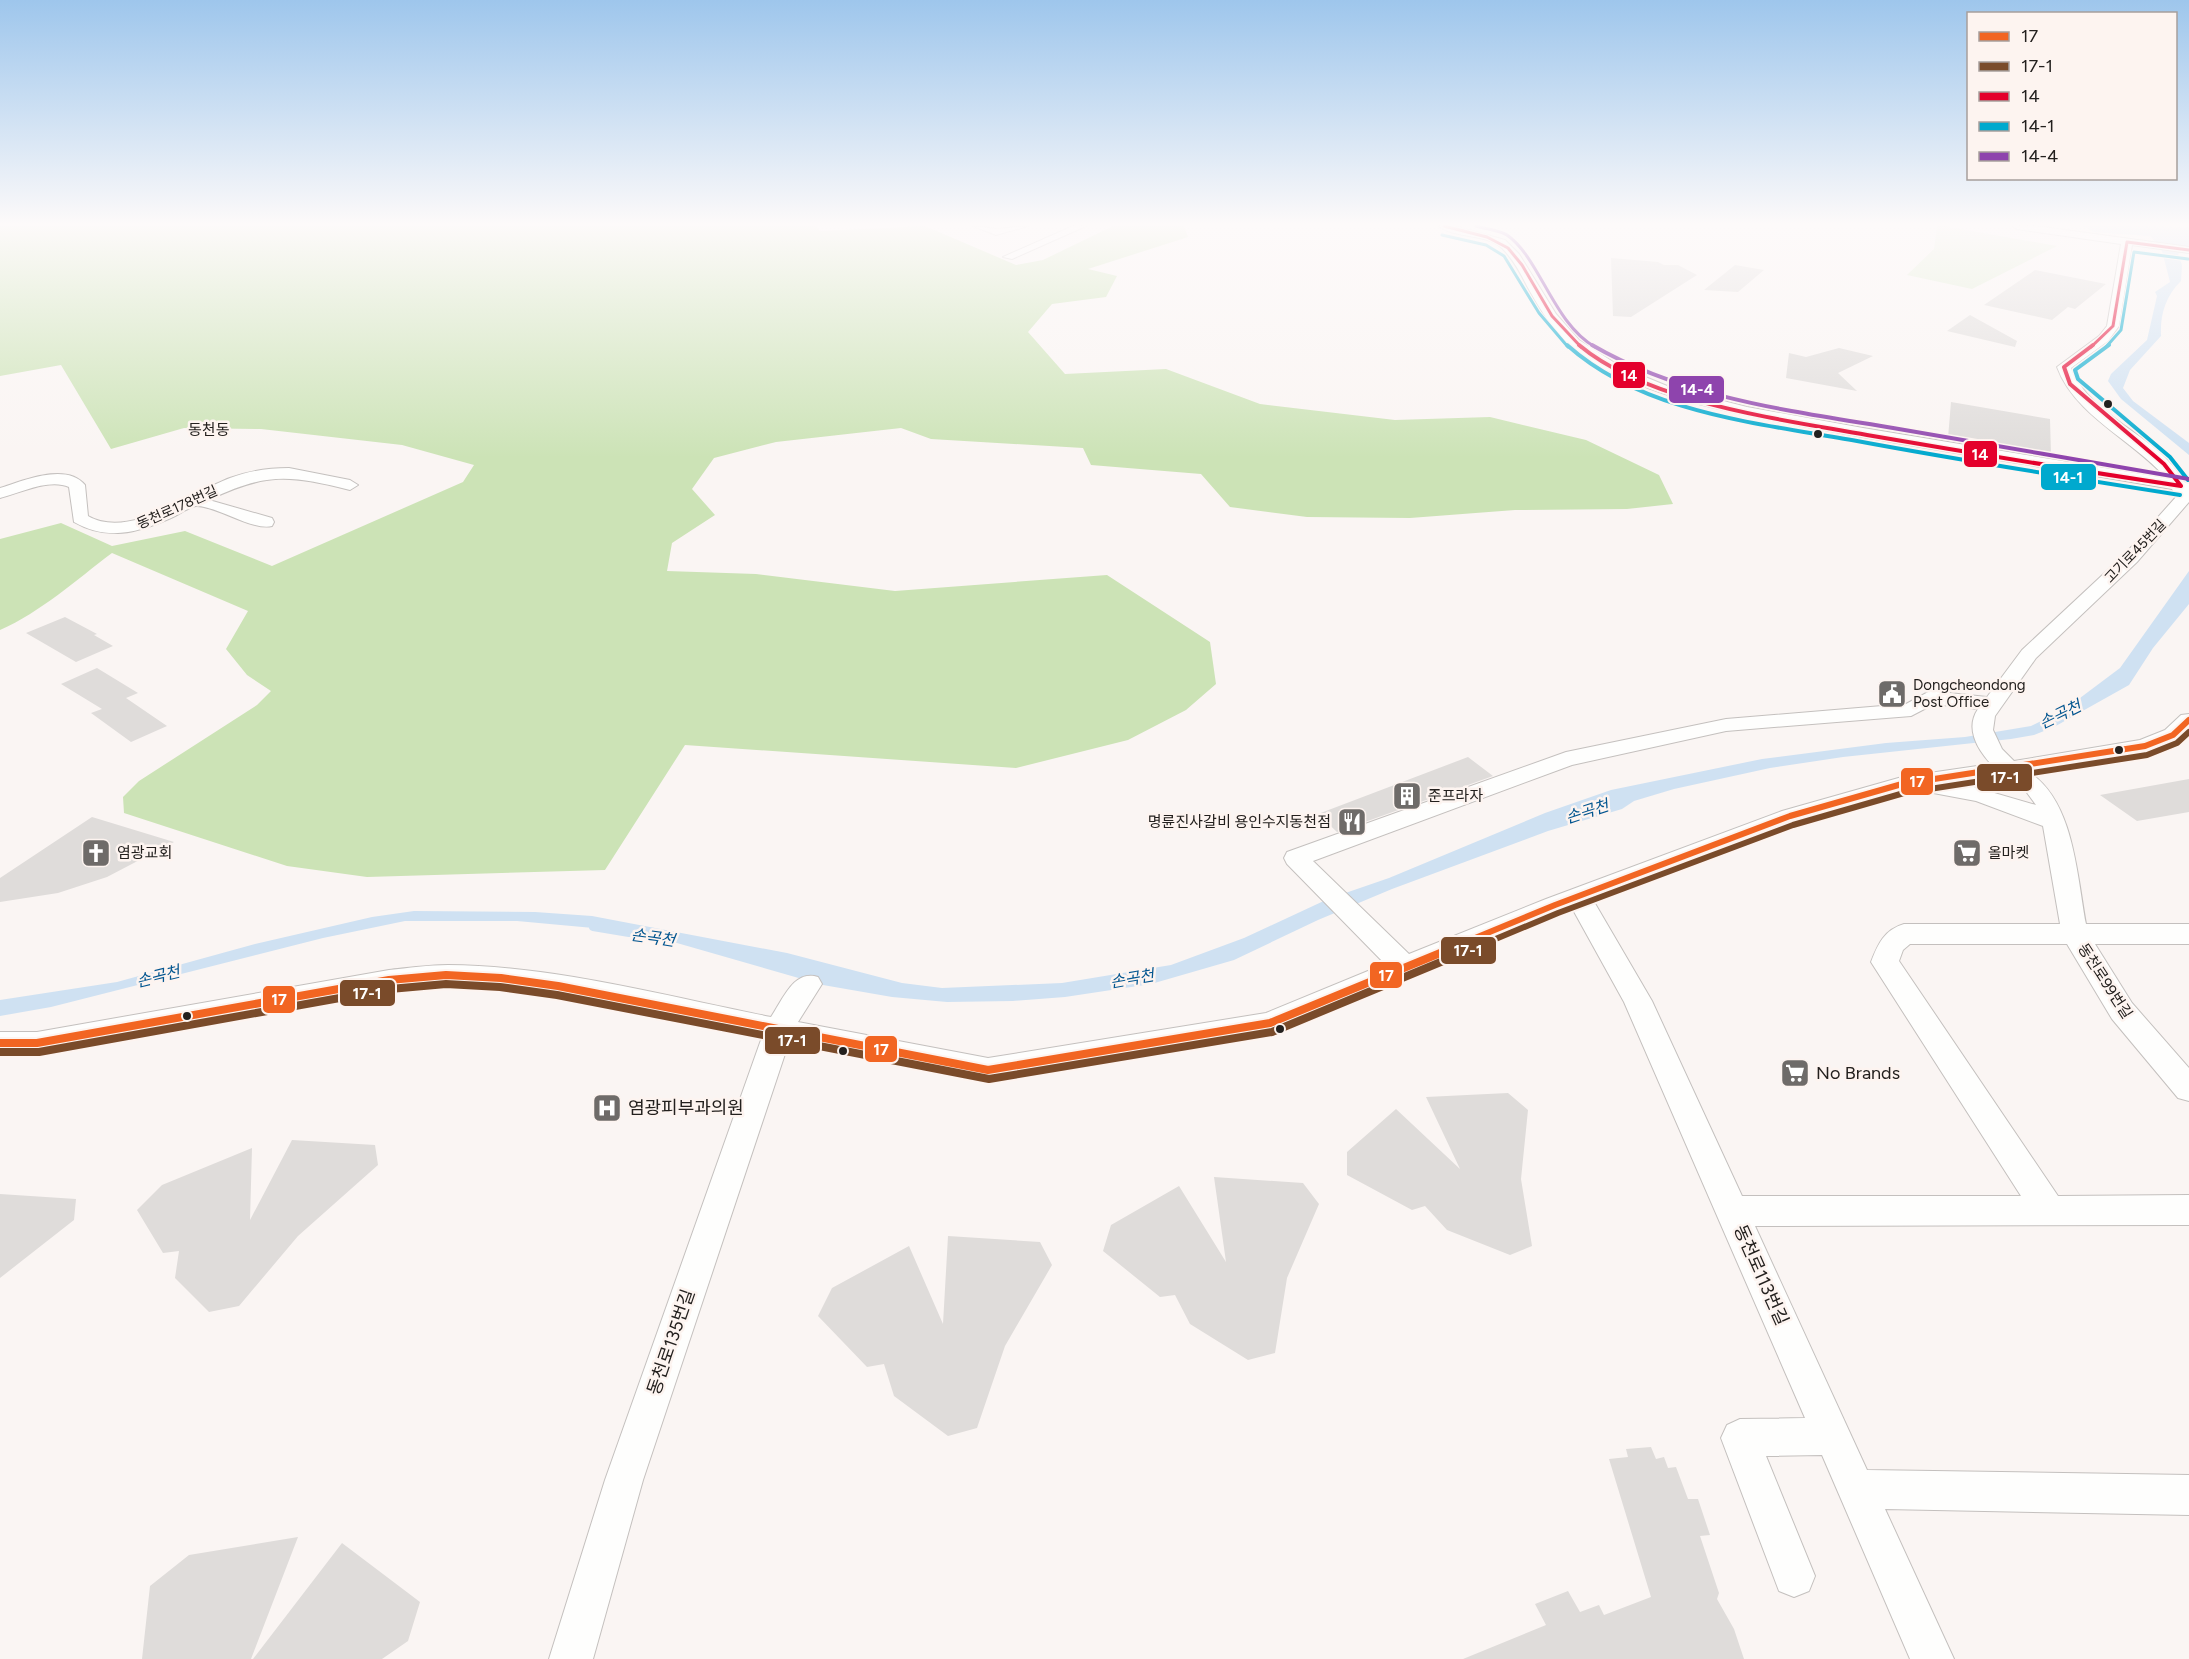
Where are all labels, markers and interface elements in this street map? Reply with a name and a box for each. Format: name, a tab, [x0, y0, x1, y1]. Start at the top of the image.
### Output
legend	[1967, 12, 2177, 180]
text: 17	[2021, 25, 2038, 47]
text: 17-1	[2021, 55, 2053, 77]
text: 14	[2021, 85, 2040, 107]
text: 14-1	[2021, 115, 2055, 137]
text: 14-4	[2021, 145, 2058, 167]
line badge: 14	[1612, 361, 1646, 389]
text: 14	[1621, 366, 1637, 385]
line badge: 14-4	[1668, 375, 1725, 404]
text: 14-4	[1680, 380, 1714, 399]
unlabelled marker	[2102, 398, 2114, 410]
district label: 동천동	[188, 421, 230, 439]
unlabelled marker	[1812, 428, 1824, 440]
line badge: 14	[1963, 440, 1998, 468]
text: 14	[1972, 445, 1988, 464]
line badge: 14-1	[2040, 463, 2097, 491]
text: 14-1	[2053, 468, 2083, 487]
street label: 동천로178번길	[134, 482, 220, 533]
street label: 고기로45번길	[2101, 516, 2170, 586]
place label: Dongcheondong Post Office	[1913, 676, 2026, 711]
public building icon: Dongcheondong Post Office	[1876, 678, 1908, 710]
water label: 손곡천	[2036, 695, 2086, 733]
unlabelled marker	[2113, 744, 2125, 756]
line badge: 17-1	[1976, 763, 2033, 792]
line badge: 17	[1900, 767, 1934, 796]
text: 17-1	[1991, 768, 2019, 787]
text: 17	[1909, 772, 1925, 791]
building icon: 준프라자	[1391, 780, 1423, 812]
place label: 준프라자	[1428, 787, 1483, 805]
water label: 손곡천	[1563, 795, 1613, 827]
restaurant icon: 명륜진사갈비 용인수지동천점	[1336, 806, 1368, 838]
place label: 명륜진사갈비 용인수지동천점	[1148, 813, 1331, 831]
church icon: 염광교회	[80, 837, 112, 869]
supermarket icon: 올마켓	[1951, 837, 1983, 869]
place label: 염광교회	[117, 844, 172, 862]
place label: 올마켓	[1988, 844, 2029, 862]
water label: 손곡천	[630, 925, 678, 950]
line badge: 17-1	[1440, 936, 1497, 965]
street label: 동천로99번길	[2074, 940, 2136, 1022]
text: 17-1	[1454, 941, 1482, 960]
water label: 손곡천	[134, 961, 184, 991]
line badge: 17	[1369, 961, 1403, 989]
water label: 손곡천	[1109, 965, 1158, 992]
text: 17	[1378, 966, 1394, 985]
line badge: 17-1	[339, 979, 396, 1007]
text: 17-1	[353, 984, 381, 1003]
line badge: 17	[262, 985, 296, 1014]
text: 17	[271, 990, 287, 1009]
unlabelled marker	[181, 1010, 193, 1022]
unlabelled marker	[1274, 1023, 1286, 1035]
line badge: 17-1	[764, 1026, 821, 1055]
text: 17-1	[778, 1031, 806, 1050]
line badge: 17	[864, 1035, 898, 1063]
text: 17	[873, 1040, 889, 1059]
unlabelled marker	[837, 1045, 849, 1057]
supermarket icon: No Brands	[1779, 1057, 1811, 1089]
place label: No Brands	[1816, 1062, 1900, 1084]
hospital icon: 염광피부과의원	[591, 1092, 623, 1124]
place label: 염광피부과의원	[628, 1097, 744, 1119]
street label: 동천로113번길	[1729, 1221, 1793, 1329]
street label: 동천로135번길	[643, 1286, 699, 1398]

